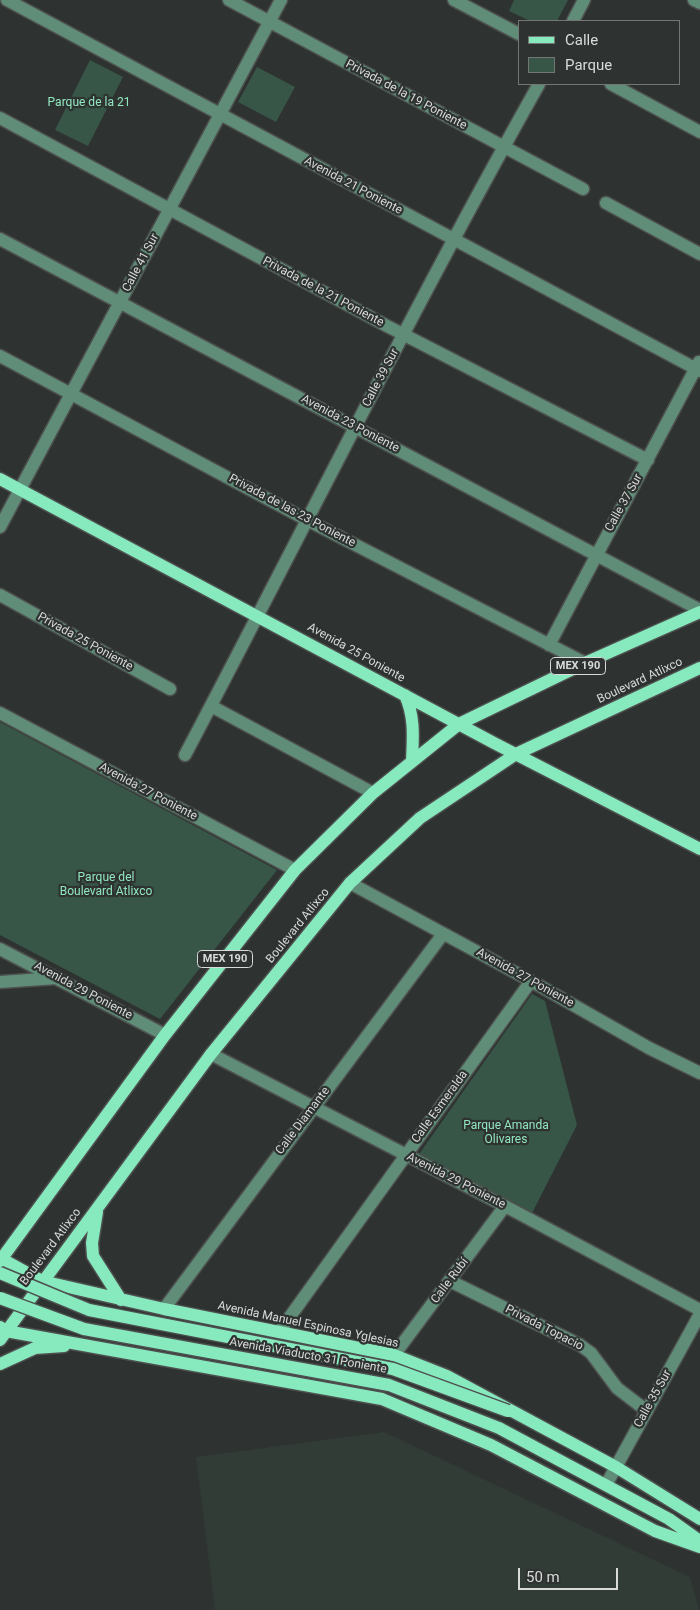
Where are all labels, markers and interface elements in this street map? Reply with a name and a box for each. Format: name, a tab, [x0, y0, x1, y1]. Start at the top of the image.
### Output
legend	[518, 20, 680, 85]
text: Calle	[565, 31, 598, 49]
text: Parque	[565, 56, 612, 74]
street label: Privada de la 19 Poniente	[343, 57, 469, 133]
park label: Parque de la 21	[48, 96, 130, 110]
street label: Avenida 21 Poniente	[301, 154, 405, 218]
street label: Calle 41 Sur	[120, 231, 162, 295]
street label: Privada de la 21 Poniente	[260, 254, 386, 330]
street label: Calle 39 Sur	[360, 346, 402, 410]
street label: Avenida 23 Poniente	[298, 392, 402, 456]
street label: Privada de las 23 Poniente	[226, 471, 358, 551]
street label: Calle 37 Sur	[602, 472, 646, 534]
street label: Privada 25 Poniente	[35, 610, 135, 674]
street label: Avenida 25 Poniente	[305, 620, 407, 686]
street label: Boulevard Atlixco	[595, 655, 685, 707]
road number: MEX 190	[550, 658, 606, 674]
street label: Avenida 27 Poniente	[96, 760, 200, 824]
park label: Parque del Boulevard Atlixco	[60, 871, 152, 899]
street label: Boulevard Atlixco	[263, 886, 333, 966]
street label: Avenida 27 Poniente	[474, 945, 576, 1011]
road number: MEX 190	[198, 951, 252, 968]
street label: Avenida 29 Poniente	[31, 959, 135, 1023]
street label: Calle Esmeralda	[409, 1068, 471, 1146]
street label: Calle Diamante	[273, 1084, 333, 1158]
park label: Parque Amanda Olivares	[463, 1119, 549, 1147]
street label: Avenida 29 Poniente	[404, 1150, 508, 1212]
street label: Boulevard Atlixco	[17, 1206, 85, 1288]
street label: Calle Rubí	[428, 1255, 472, 1307]
street label: Avenida Manuel Espinosa Yglesias	[216, 1299, 400, 1351]
street label: Privada Topacio	[503, 1302, 585, 1354]
street label: Avenida Viaducto 31 Poniente	[228, 1335, 388, 1377]
street label: Calle 35 Sur	[631, 1368, 675, 1430]
scale bar	[520, 1558, 620, 1590]
text: 50 m	[526, 1568, 560, 1586]

